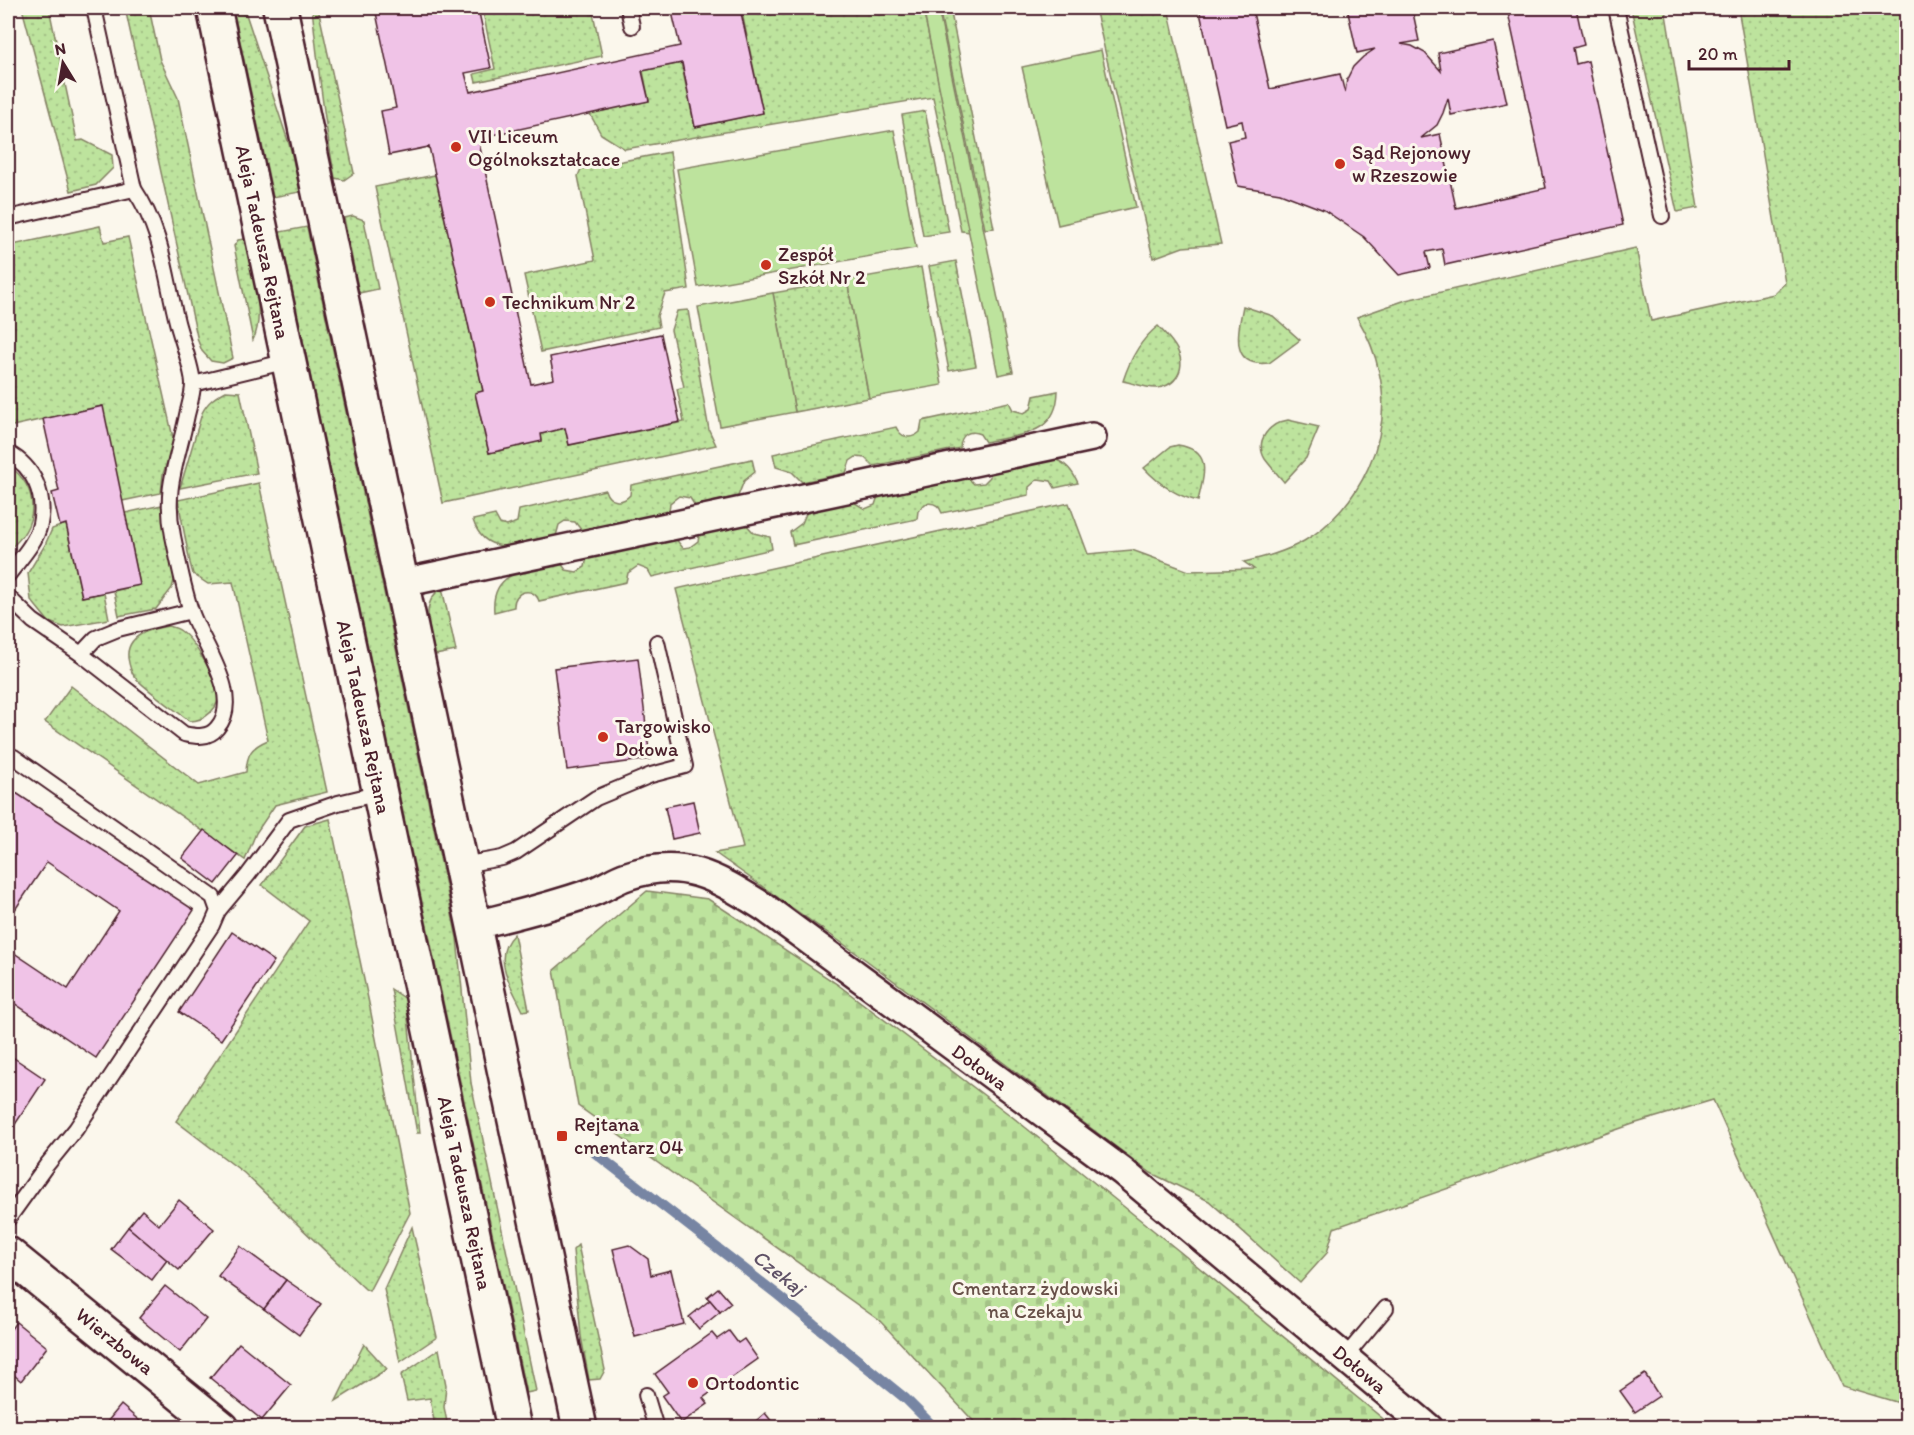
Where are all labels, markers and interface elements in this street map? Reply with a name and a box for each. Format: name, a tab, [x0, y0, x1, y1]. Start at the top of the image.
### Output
north arrow	[33, 33, 93, 93]
scale bar	[1689, 33, 1790, 71]
text: N	[53, 38, 67, 59]
text: 20 m	[1698, 43, 1738, 65]
place label: VII Liceum Ogólnokształcace	[468, 124, 620, 171]
marker: VII Liceum Ogólnokształcace	[449, 140, 463, 154]
place label: Sąd Rejonowy w Rzeszowie	[1352, 140, 1471, 187]
street label: Aleja Tadeusza Rejtana	[231, 143, 295, 342]
marker: Sąd Rejonowy w Rzeszowie	[1333, 157, 1347, 171]
place label: Zespół Szkół Nr 2	[778, 242, 866, 289]
marker: Zespół Szkół Nr 2	[759, 258, 773, 272]
place label: Technikum Nr 2	[502, 290, 636, 314]
marker: Technikum Nr 2	[483, 295, 497, 309]
street label: Aleja Tadeusza Rejtana	[332, 618, 396, 817]
place label: Targowisko Dołowa	[615, 714, 711, 761]
marker: Targowisko Dołowa	[596, 730, 610, 744]
street label: Dołowa	[947, 1039, 1013, 1096]
street label: Aleja Tadeusza Rejtana	[433, 1094, 497, 1293]
place label: Rejtana cmentarz 04	[574, 1112, 683, 1159]
marker: Rejtana cmentarz 04	[555, 1129, 569, 1143]
water label: Czekaj	[748, 1244, 812, 1301]
park label: Cmentarz żydowski na Czekaju	[952, 1276, 1118, 1323]
street label: Wierzbowa	[71, 1302, 159, 1380]
street label: Dołowa	[1328, 1339, 1392, 1399]
place label: Ortodontic	[705, 1371, 799, 1395]
marker: Ortodontic	[686, 1376, 700, 1390]

